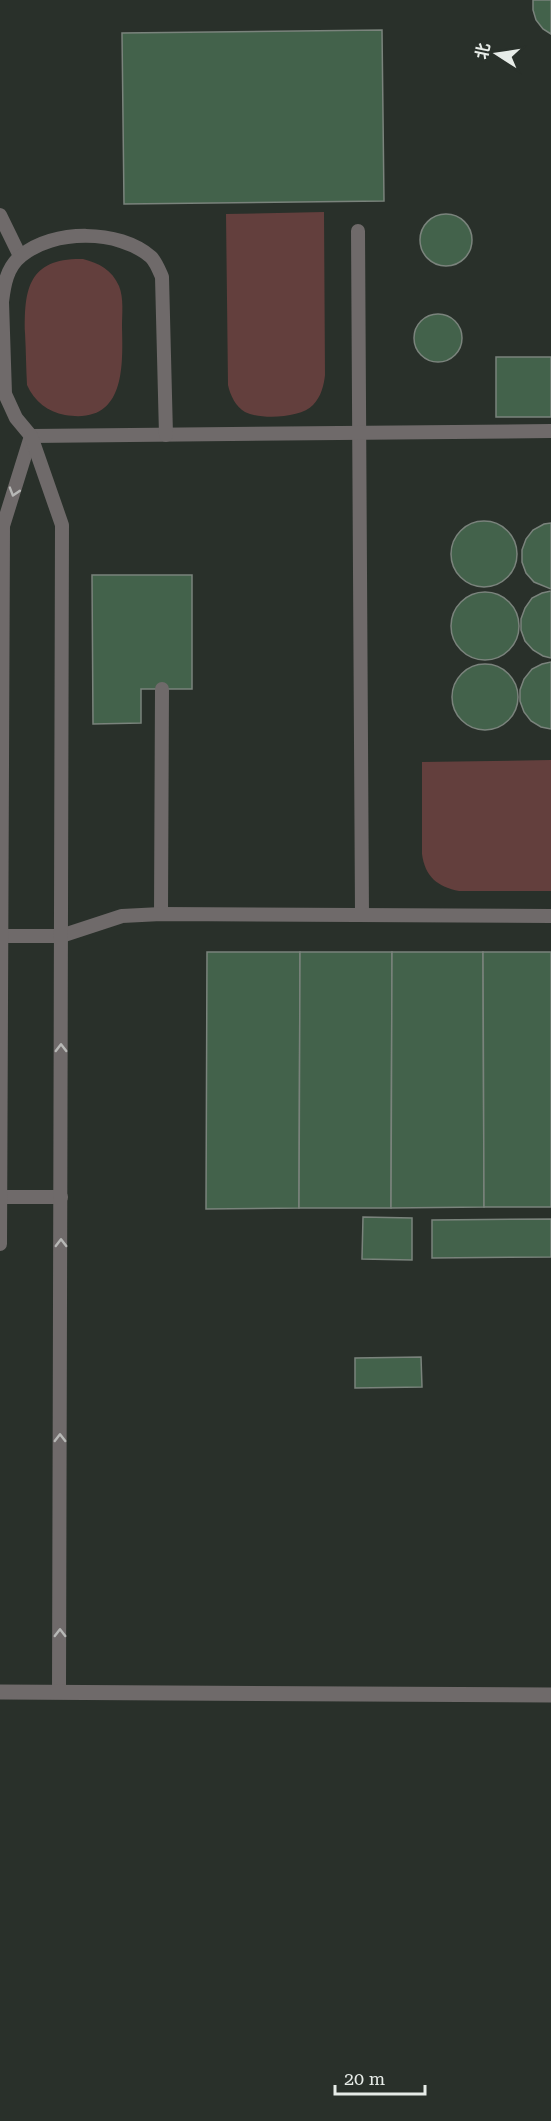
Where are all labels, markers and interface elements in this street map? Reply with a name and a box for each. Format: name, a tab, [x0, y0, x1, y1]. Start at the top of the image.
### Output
north arrow	[467, 24, 527, 84]
text: 北	[472, 41, 494, 61]
one-way arrow	[9, 486, 21, 497]
one-way arrow	[55, 1044, 67, 1053]
one-way arrow	[55, 1239, 67, 1248]
one-way arrow	[54, 1434, 66, 1443]
one-way arrow	[54, 1629, 66, 1638]
scale bar	[335, 2058, 425, 2096]
text: 20 m	[344, 2068, 385, 2089]

